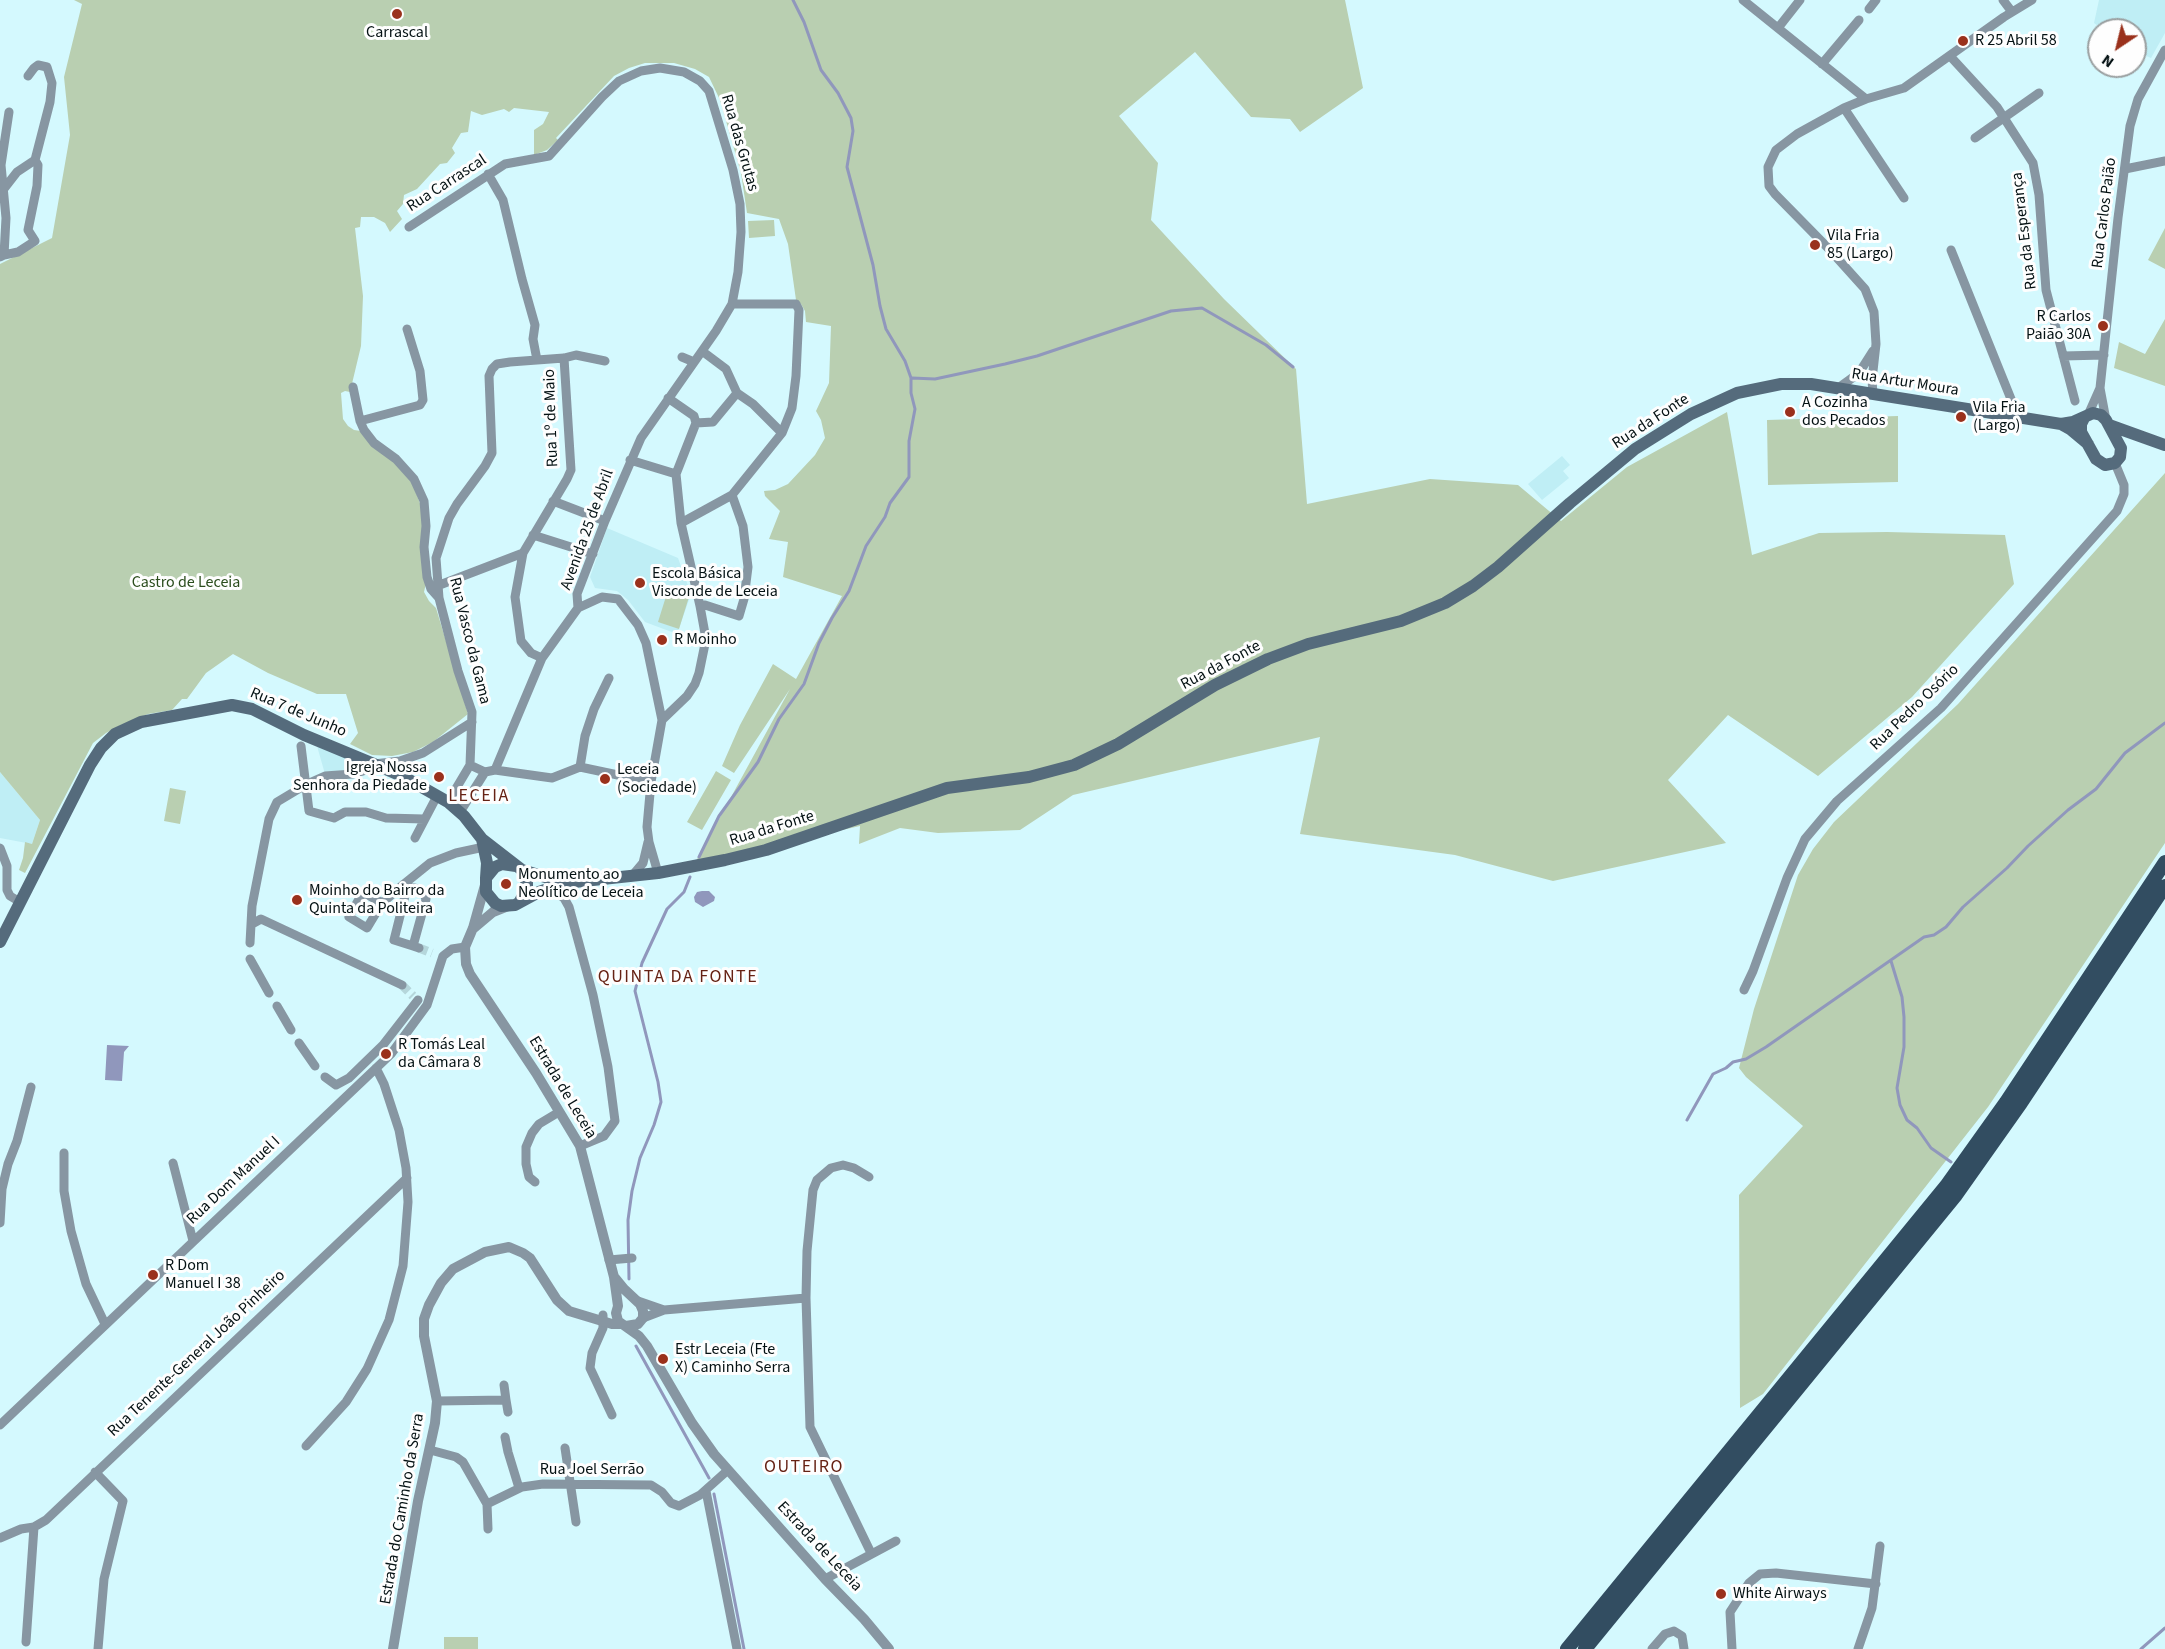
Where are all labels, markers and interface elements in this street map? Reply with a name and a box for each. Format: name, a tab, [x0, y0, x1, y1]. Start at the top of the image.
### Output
marker: Carrascal	[390, 7, 404, 21]
north arrow	[2087, 18, 2147, 78]
place label: Carrascal	[366, 23, 428, 43]
place label: R 25 Abril 58	[1975, 31, 2057, 51]
marker: R 25 Abril 58	[1956, 34, 1970, 48]
text: N	[2097, 49, 2118, 73]
street label: Rua das Grutas	[716, 92, 762, 194]
street label: Rua Carrascal	[404, 151, 490, 217]
street label: Rua Carlos Paião	[2089, 156, 2121, 270]
street label: Rua da Esperança	[2008, 171, 2042, 291]
place label: Vila Fria 85 (Largo)	[1827, 226, 1894, 264]
marker: Vila Fria 85 (Largo)	[1808, 238, 1822, 252]
place label: R Carlos Paião 30A	[2026, 307, 2091, 345]
marker: R Carlos Paião 30A	[2096, 319, 2110, 333]
street label: Rua Artur Moura	[1850, 365, 1960, 401]
street label: Rua 1º de Maio	[541, 369, 563, 467]
street label: Rua da Fonte	[1609, 390, 1693, 454]
place label: A Cozinha dos Pecados	[1802, 393, 1885, 431]
place label: Vila Fria (Largo)	[1973, 398, 2026, 436]
marker: A Cozinha dos Pecados	[1783, 405, 1797, 419]
marker: Vila Fria (Largo)	[1954, 410, 1968, 424]
street label: Avenida 25 de Abril	[557, 467, 619, 593]
place label: Escola Básica Visconde de Leceia	[652, 564, 778, 602]
park label: Castro de Leceia	[132, 573, 240, 593]
street label: Rua Vasco da Gama	[444, 576, 494, 706]
marker: Escola Básica Visconde de Leceia	[633, 576, 647, 590]
place label: R Moinho	[674, 630, 737, 650]
marker: R Moinho	[655, 633, 669, 647]
street label: Rua da Fonte	[1178, 637, 1264, 695]
street label: Rua Pedro Osório	[1867, 661, 1963, 755]
street label: Rua 7 de Junho	[247, 684, 349, 742]
place label: Igreja Nossa Senhora da Piedade	[293, 758, 427, 796]
place label: Leceia (Sociedade)	[617, 760, 697, 798]
marker: Igreja Nossa Senhora da Piedade	[432, 770, 446, 784]
marker: Leceia (Sociedade)	[598, 772, 612, 786]
district label: LECEIA	[448, 786, 510, 808]
street label: Rua da Fonte	[727, 807, 817, 851]
place label: Monumento ao Neolítico de Leceia	[518, 865, 644, 903]
marker: Monumento ao Neolítico de Leceia	[499, 877, 513, 891]
place label: Moinho do Bairro da Quinta da Politeira	[309, 881, 444, 919]
marker: Moinho do Bairro da Quinta da Politeira	[290, 893, 304, 907]
district label: QUINTA DA FONTE	[598, 967, 758, 989]
street label: Estrada de Leceia	[524, 1033, 600, 1143]
place label: R Tomás Leal da Câmara 8	[398, 1035, 485, 1073]
marker: R Tomás Leal da Câmara 8	[379, 1047, 393, 1061]
street label: Rua Dom Manuel I	[183, 1133, 285, 1229]
place label: R Dom Manuel I 38	[165, 1256, 241, 1294]
street label: Rua Tenente-General João Pinheiro	[104, 1267, 290, 1441]
marker: R Dom Manuel I 38	[146, 1268, 160, 1282]
place label: Estr Leceia (Fte X) Caminho Serra	[675, 1340, 790, 1378]
marker: Estr Leceia (Fte X) Caminho Serra	[656, 1352, 670, 1366]
street label: Estrada do Caminho da Serra	[377, 1412, 429, 1606]
district label: OUTEIRO	[764, 1457, 844, 1479]
street label: Rua Joel Serrão	[540, 1460, 644, 1480]
street label: Estrada de Leceia	[772, 1498, 866, 1596]
place label: White Airways	[1733, 1584, 1827, 1604]
marker: White Airways	[1714, 1587, 1728, 1601]

